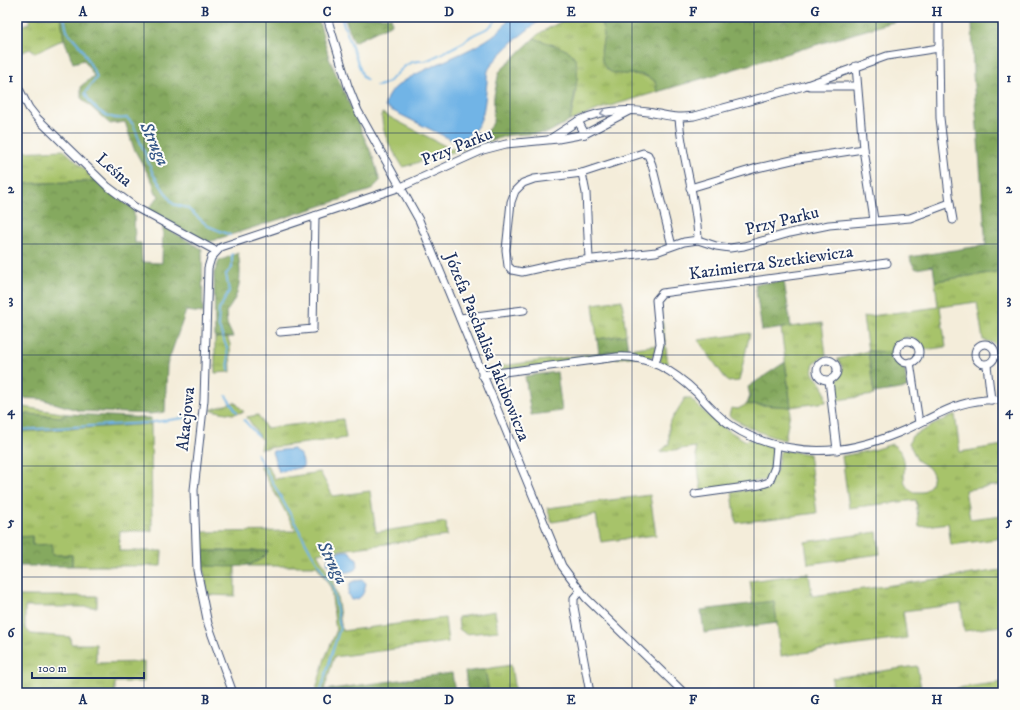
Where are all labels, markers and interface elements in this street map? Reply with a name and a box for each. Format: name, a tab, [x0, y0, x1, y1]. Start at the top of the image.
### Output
text: A	[78, 4, 88, 20]
text: B	[201, 4, 209, 20]
text: C	[323, 4, 332, 20]
text: D	[444, 4, 454, 20]
text: E	[566, 4, 576, 20]
text: F	[689, 4, 698, 20]
text: G	[810, 4, 820, 20]
text: H	[932, 4, 943, 20]
text: 1	[9, 70, 14, 86]
text: 1	[1007, 70, 1012, 86]
one-way arrow	[600, 108, 606, 116]
water label: Struga	[134, 118, 174, 170]
street label: Przy Parku	[418, 123, 496, 171]
street label: Leśna	[91, 148, 137, 192]
text: 2	[8, 181, 15, 197]
text: 2	[1006, 181, 1013, 197]
street label: Przy Parku	[743, 201, 821, 241]
street label: Kazimierza Szetkiewicza	[688, 240, 855, 285]
street label: Józefa Paschalisa Jakubowicza	[438, 248, 535, 445]
text: 3	[9, 292, 14, 308]
text: 3	[1007, 292, 1012, 308]
street label: Akacjowa	[172, 385, 200, 452]
text: 4	[6, 403, 15, 420]
text: 4	[1004, 403, 1013, 420]
text: 5	[7, 514, 15, 530]
text: 5	[1005, 514, 1013, 530]
water label: Struga	[311, 537, 352, 589]
text: 6	[8, 625, 16, 641]
text: 6	[1006, 625, 1014, 641]
scale bar	[32, 654, 144, 680]
text: 100 m	[38, 661, 67, 676]
text: A	[78, 692, 88, 708]
text: B	[201, 692, 209, 708]
text: C	[323, 692, 332, 708]
text: D	[444, 692, 454, 708]
text: E	[566, 692, 576, 708]
text: F	[689, 692, 698, 708]
text: G	[810, 692, 820, 708]
text: H	[932, 692, 943, 708]

